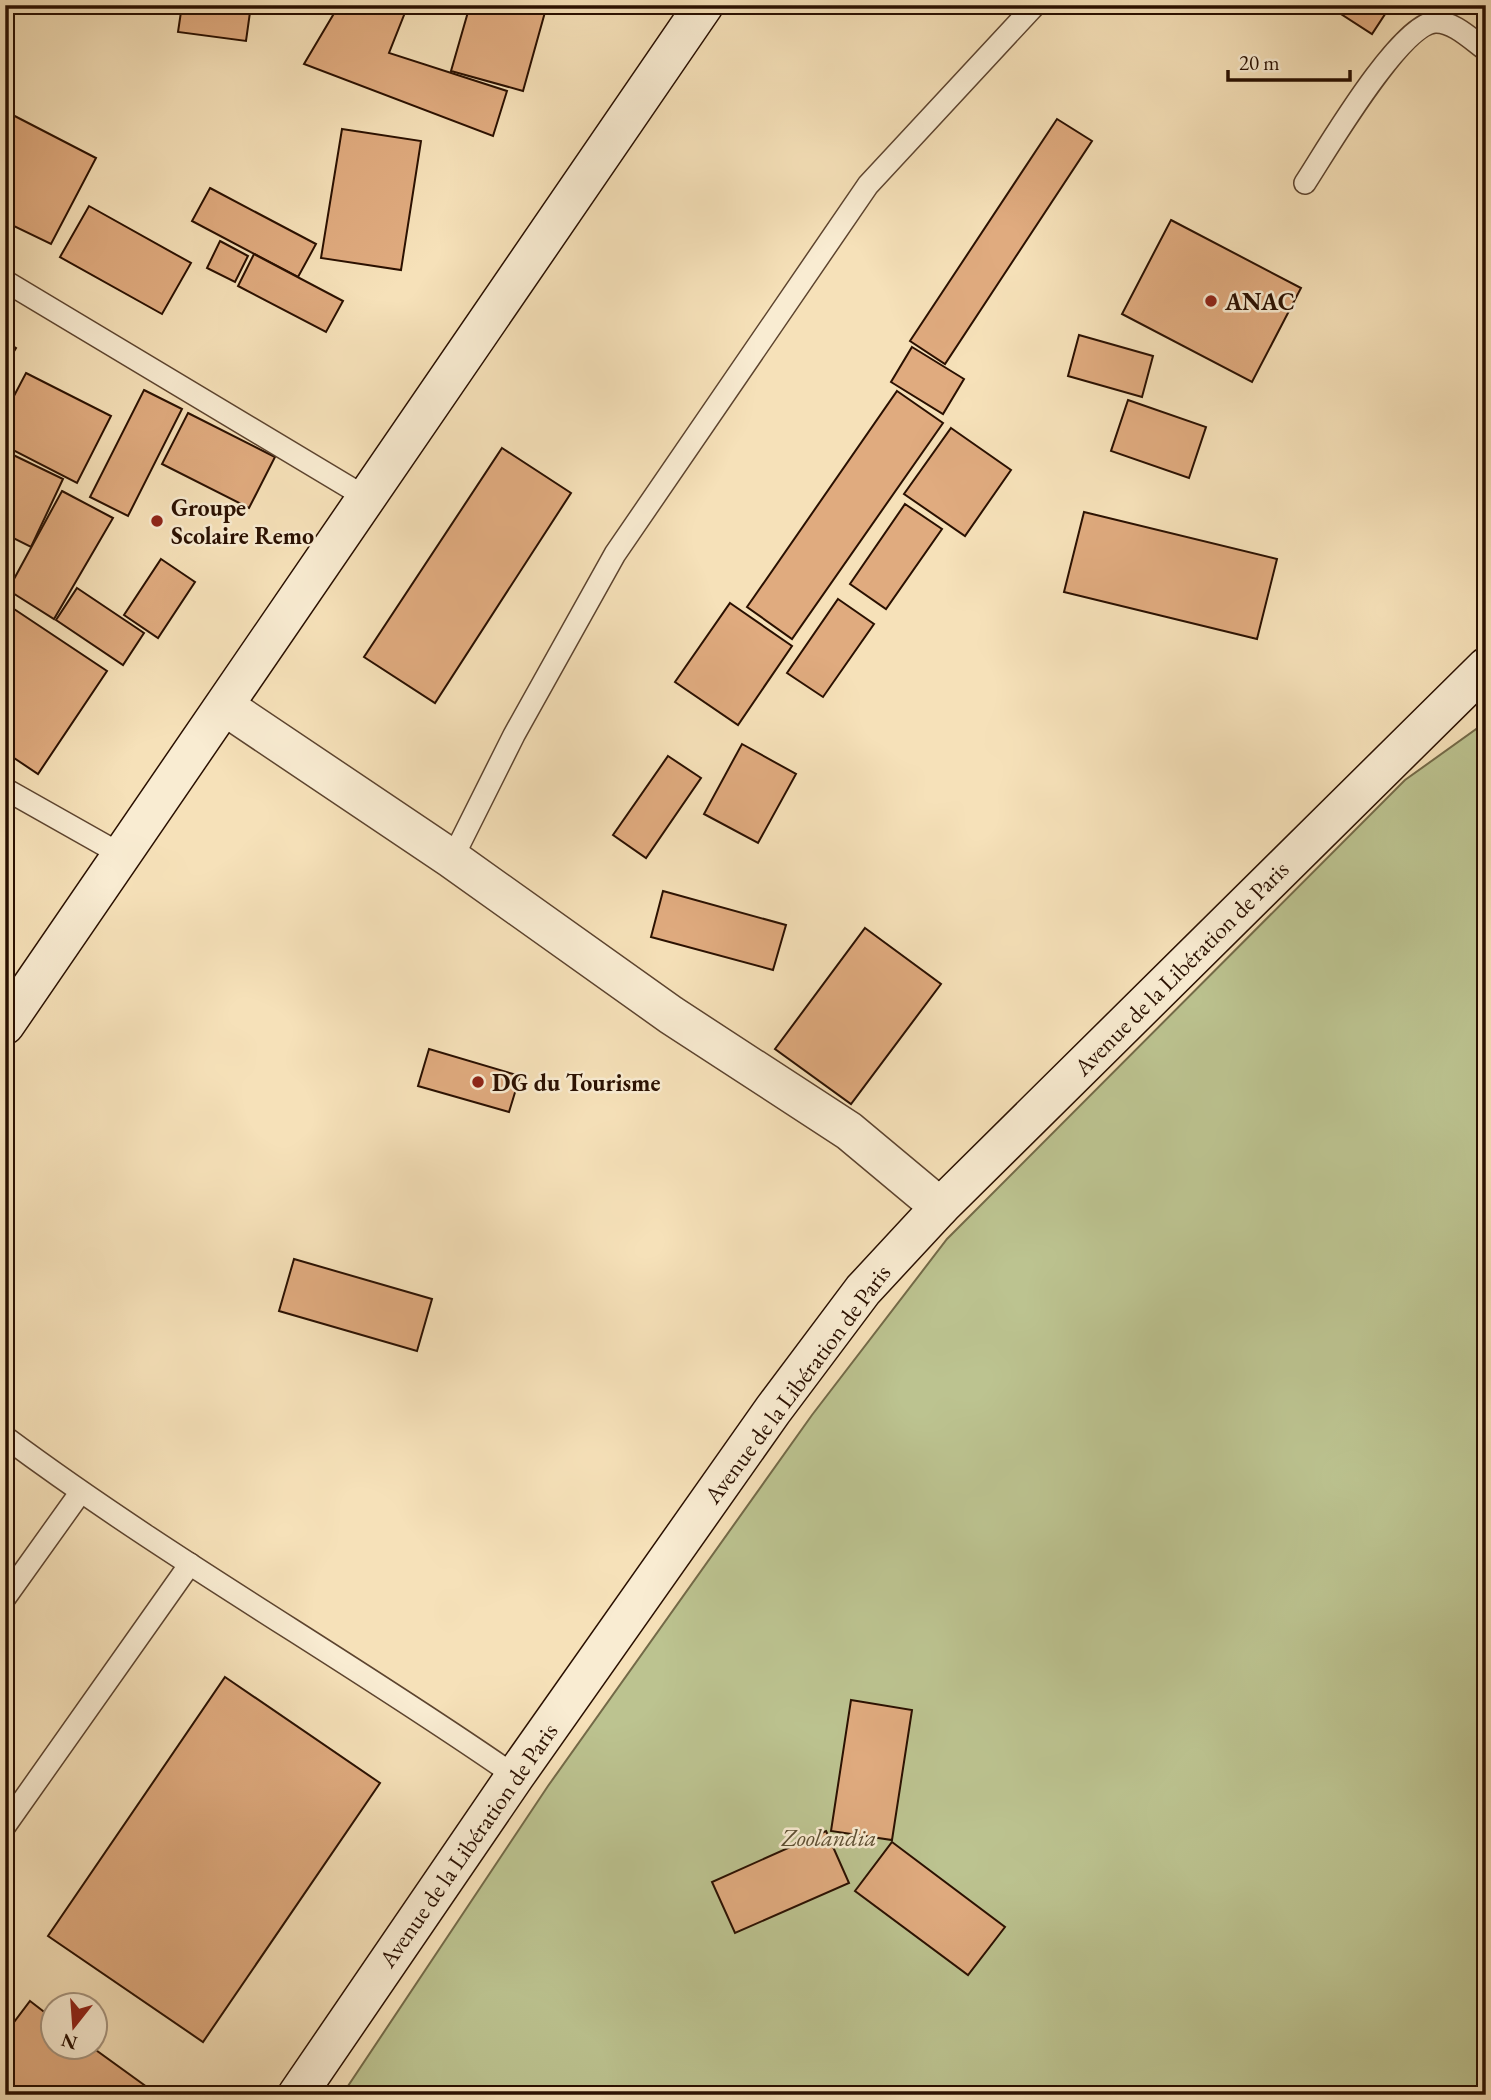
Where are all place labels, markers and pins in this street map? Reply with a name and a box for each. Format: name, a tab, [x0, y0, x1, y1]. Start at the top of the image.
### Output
place label: ANAC	[1224, 286, 1295, 317]
marker: ANAC	[1203, 293, 1219, 309]
place label: Groupe Scolaire Remo	[171, 492, 314, 551]
marker: Groupe Scolaire Remo	[149, 513, 165, 529]
place label: DG du Tourisme	[492, 1067, 661, 1098]
marker: DG du Tourisme	[470, 1074, 486, 1090]

